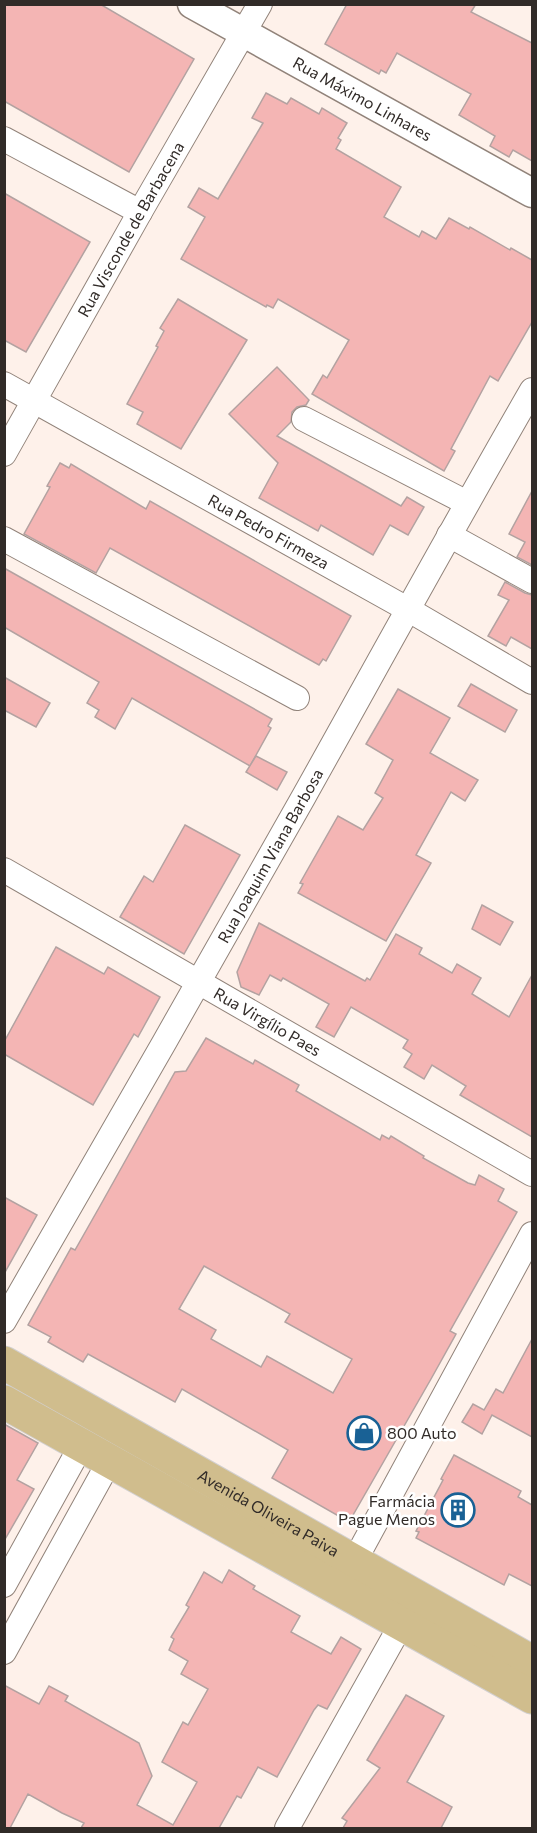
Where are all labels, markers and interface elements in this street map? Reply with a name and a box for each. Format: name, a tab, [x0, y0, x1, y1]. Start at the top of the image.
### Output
street label: Rua Máximo Linhares	[290, 52, 435, 144]
street label: Rua Visconde de Barbacena	[73, 138, 188, 320]
street label: Rua Pedro Firmeza	[205, 490, 333, 573]
street label: Rua Joaquim Viana Barbosa	[213, 765, 326, 946]
street label: Rua Virgílio Paes	[211, 983, 325, 1060]
shop icon: 800 Auto	[346, 1415, 382, 1451]
place label: 800 Auto	[387, 1423, 456, 1442]
street label: Avenida Oliveira Paiva	[195, 1465, 343, 1560]
place label: Farmácia Pague Menos	[338, 1491, 435, 1528]
building icon: Farmácia Pague Menos	[440, 1492, 476, 1528]

